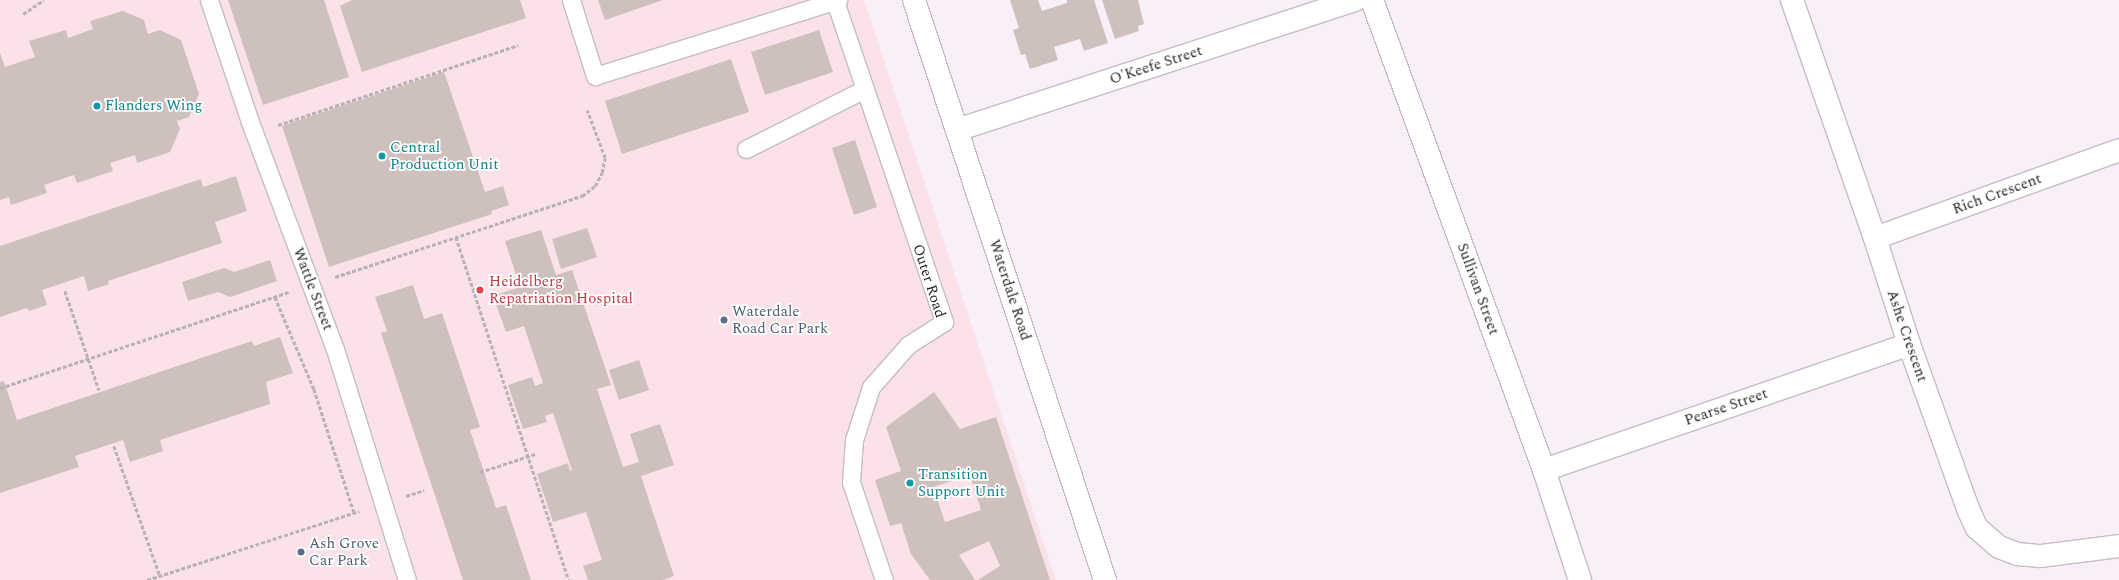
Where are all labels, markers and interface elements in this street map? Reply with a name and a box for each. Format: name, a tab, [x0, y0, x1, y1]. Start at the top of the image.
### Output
street label: O'Keefe Street	[1107, 42, 1205, 88]
place label: Flanders Wing	[105, 97, 202, 115]
marker: Flanders Wing	[92, 101, 102, 111]
place label: Central Production Unit	[390, 138, 499, 173]
marker: Central Production Unit	[377, 151, 387, 161]
street label: Rich Crescent	[1950, 170, 2044, 218]
street label: Waterdale Road	[985, 237, 1035, 343]
street label: Sullivan Street	[1453, 241, 1503, 337]
street label: Outer Road	[909, 242, 949, 320]
street label: Wattle Street	[289, 245, 337, 333]
place label: Heidelberg Repatriation Hospital	[489, 272, 633, 307]
marker: Heidelberg Repatriation Hospital	[474, 284, 486, 296]
street label: Ashe Crescent	[1883, 288, 1931, 384]
place label: Waterdale Road Car Park	[732, 302, 828, 337]
marker: Waterdale Road Car Park	[719, 315, 729, 325]
street label: Pearse Street	[1682, 384, 1770, 430]
place label: Transition Support Unit	[918, 465, 1005, 500]
marker: Transition Support Unit	[905, 478, 915, 488]
place label: Ash Grove Car Park	[309, 534, 379, 569]
marker: Ash Grove Car Park	[296, 547, 306, 557]

